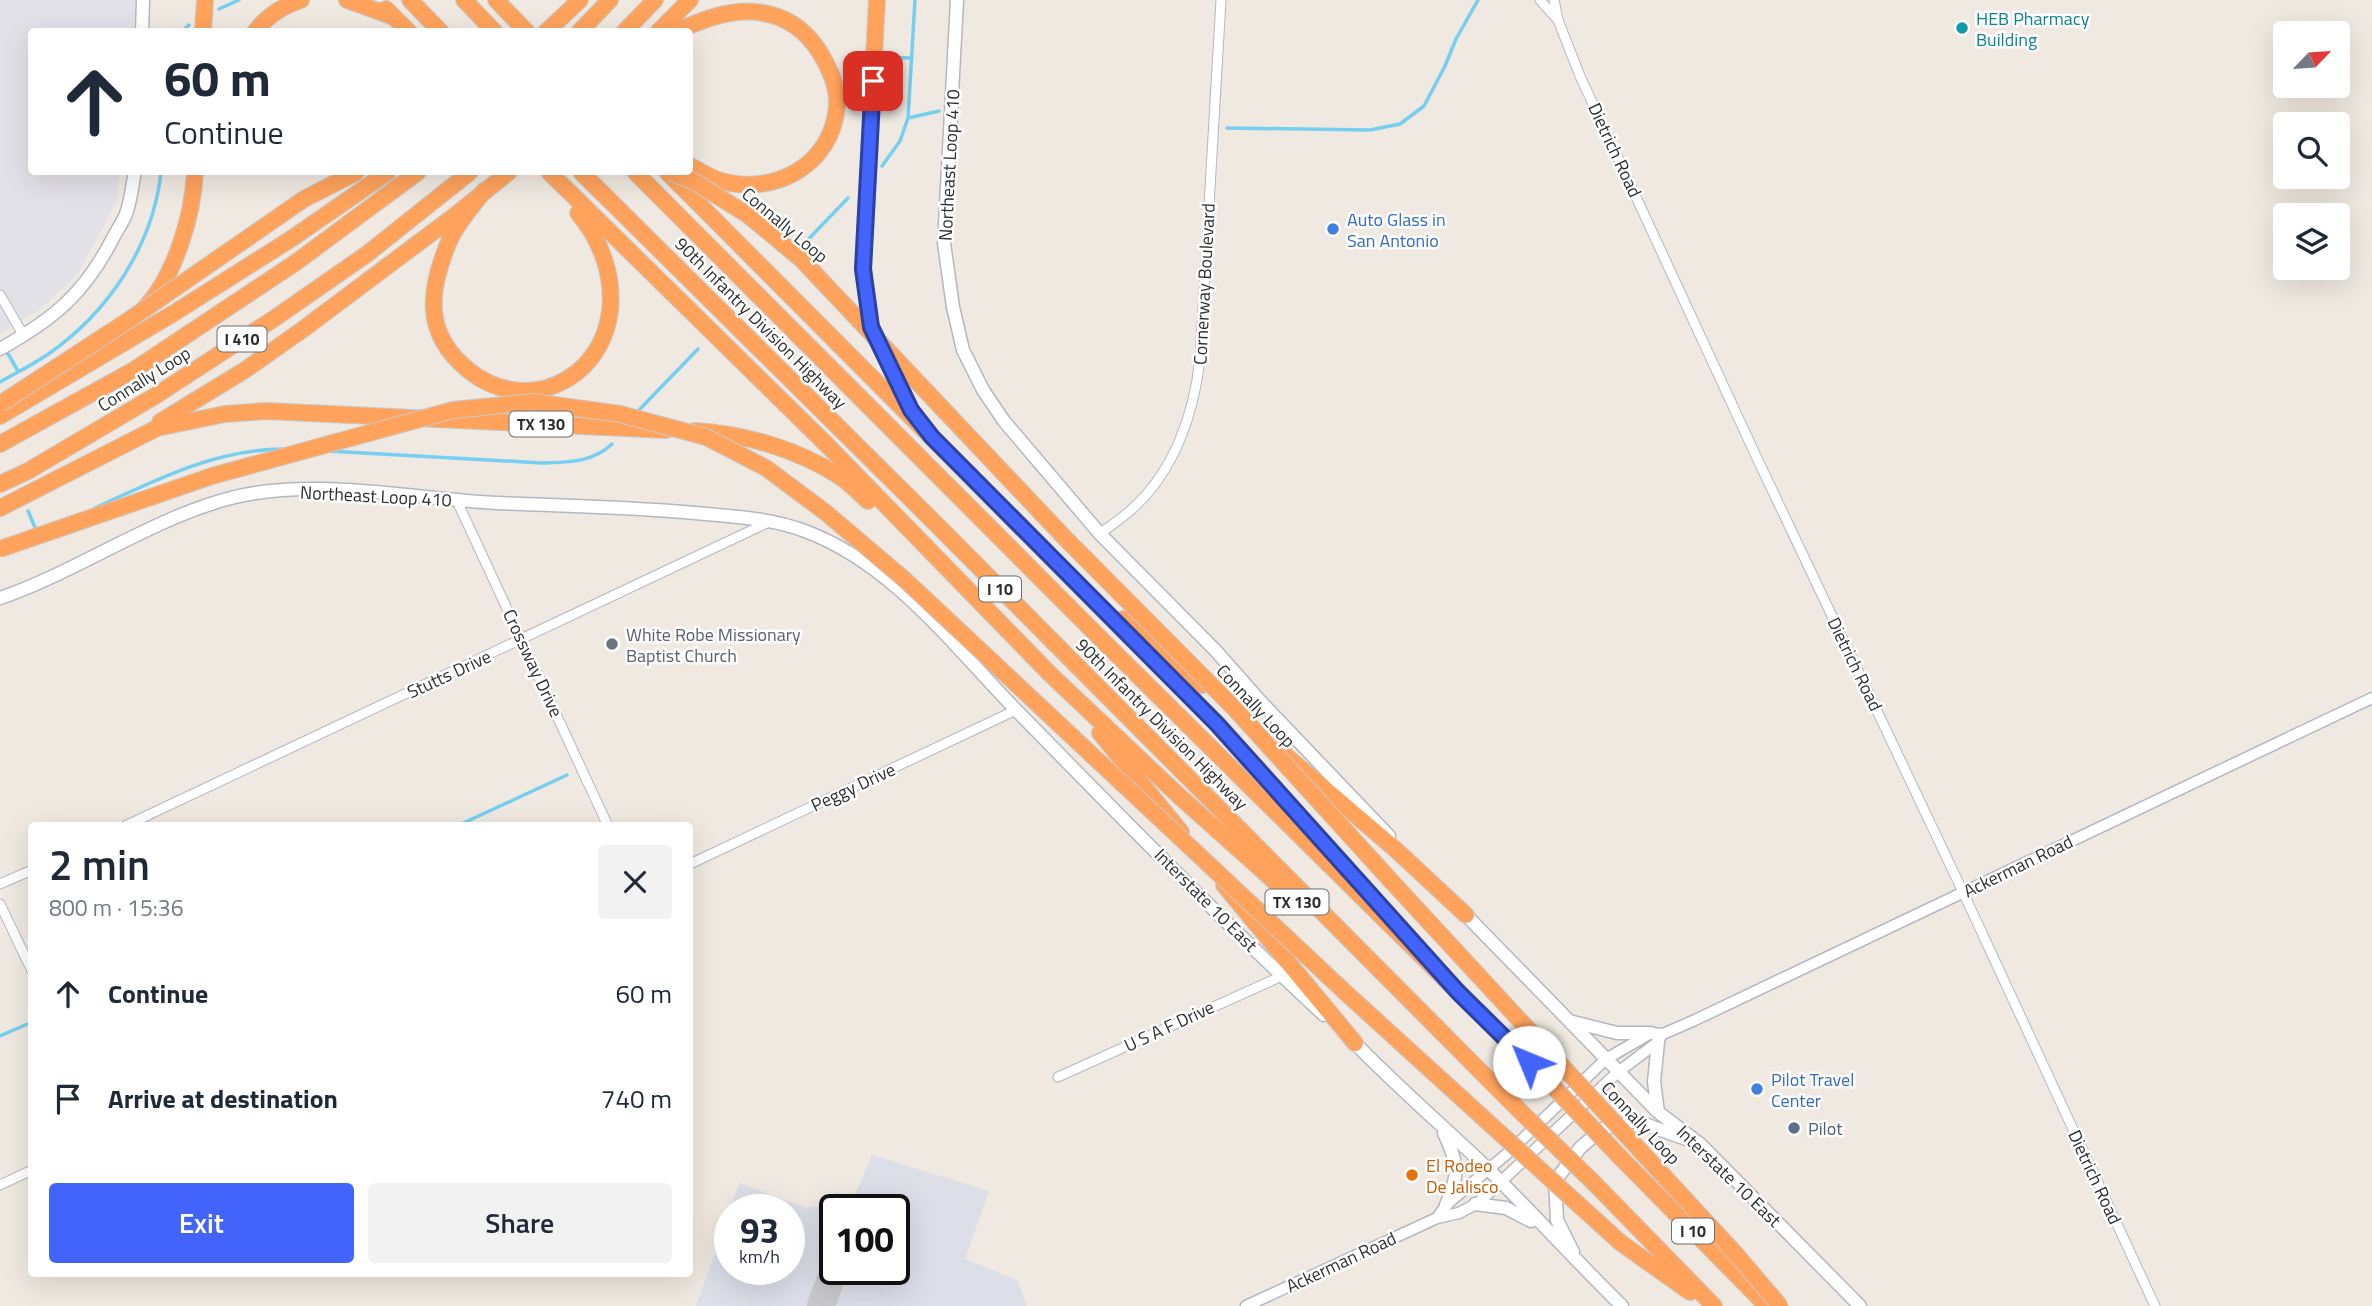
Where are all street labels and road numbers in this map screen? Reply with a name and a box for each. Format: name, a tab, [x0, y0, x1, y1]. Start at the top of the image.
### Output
street label: Northeast Loop 410	[932, 89, 966, 241]
street label: Dietrich Road	[1581, 98, 1649, 202]
street label: Connally Loop	[736, 181, 834, 269]
street label: Cornerway Boulevard	[1186, 202, 1222, 366]
street label: 90th Infantry Division Highway	[669, 231, 853, 415]
road number: I 410	[218, 326, 266, 352]
street label: Connally Loop	[92, 340, 196, 418]
road number: TX 130	[510, 412, 572, 436]
street label: Northeast Loop 410	[300, 479, 452, 513]
road number: I 10	[979, 576, 1021, 602]
street label: Crossway Drive	[496, 604, 570, 722]
street label: Dietrich Road	[1821, 612, 1889, 716]
street label: 90th Infantry Division Highway	[1070, 632, 1254, 816]
street label: Stutts Drive	[403, 643, 495, 705]
street label: Connally Loop	[1210, 658, 1302, 754]
street label: Peggy Drive	[806, 756, 900, 818]
street label: Ackerman Road	[1959, 828, 2077, 904]
street label: Interstate 10 East	[1148, 842, 1264, 958]
road number: TX 130	[1266, 890, 1328, 914]
street label: U S A F Drive	[1119, 993, 1219, 1059]
street label: Connally Loop	[1595, 1075, 1687, 1171]
street label: Interstate 10 East	[1671, 1119, 1788, 1234]
street label: Dietrich Road	[2061, 1125, 2129, 1229]
road number: I 10	[1672, 1218, 1714, 1244]
street label: Ackerman Road	[1281, 1225, 1401, 1299]

